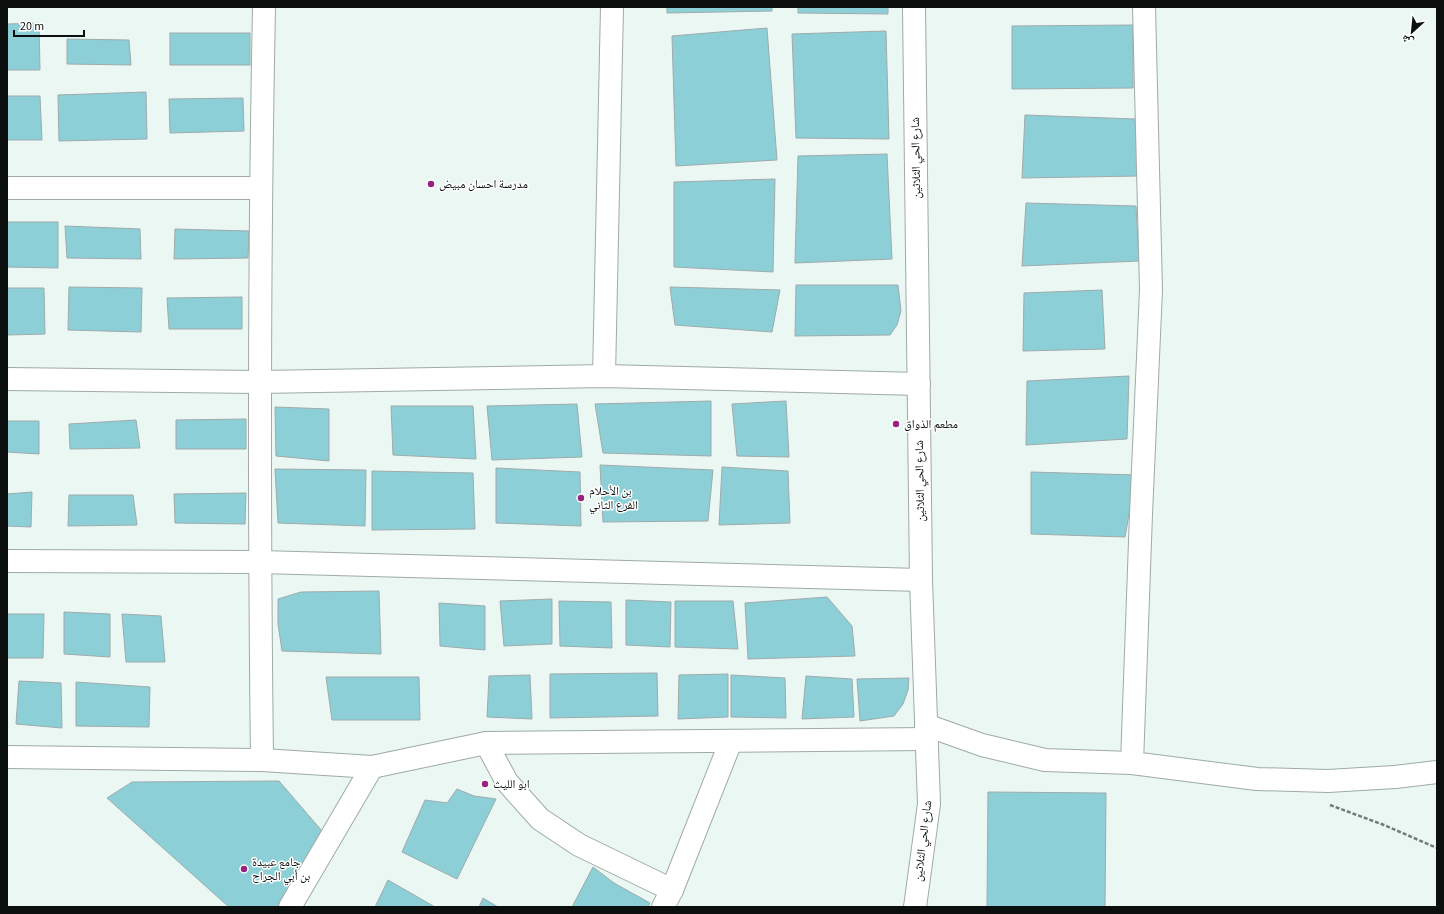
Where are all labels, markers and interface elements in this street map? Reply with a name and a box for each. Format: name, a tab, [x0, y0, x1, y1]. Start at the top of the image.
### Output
scale bar	[14, 12, 84, 38]
north arrow	[1392, 12, 1432, 52]
text: 20 m	[20, 18, 44, 35]
text: ش	[1399, 31, 1416, 50]
street label: شارع الحي الثلاثين	[907, 117, 926, 199]
place label: مدرسة احسان مبيض	[439, 176, 528, 193]
marker: مدرسة احسان مبيض	[426, 179, 436, 189]
place label: مطعم الذواق	[904, 416, 958, 433]
marker: مطعم الذواق	[891, 419, 901, 429]
street label: شارع الحي الثلاثين	[911, 440, 930, 522]
place label: بن الأحلام الفرع الثاني	[589, 483, 638, 515]
marker: بن الأحلام الفرع الثاني	[576, 493, 586, 503]
place label: ابو الليث	[493, 776, 530, 793]
marker: ابو الليث	[480, 779, 490, 789]
street label: شارع الحي الثلاثين	[910, 799, 937, 883]
place label: جامع عبيدة بن أبي الجراح	[252, 854, 310, 886]
marker: جامع عبيدة بن أبي الجراح	[239, 864, 249, 874]

